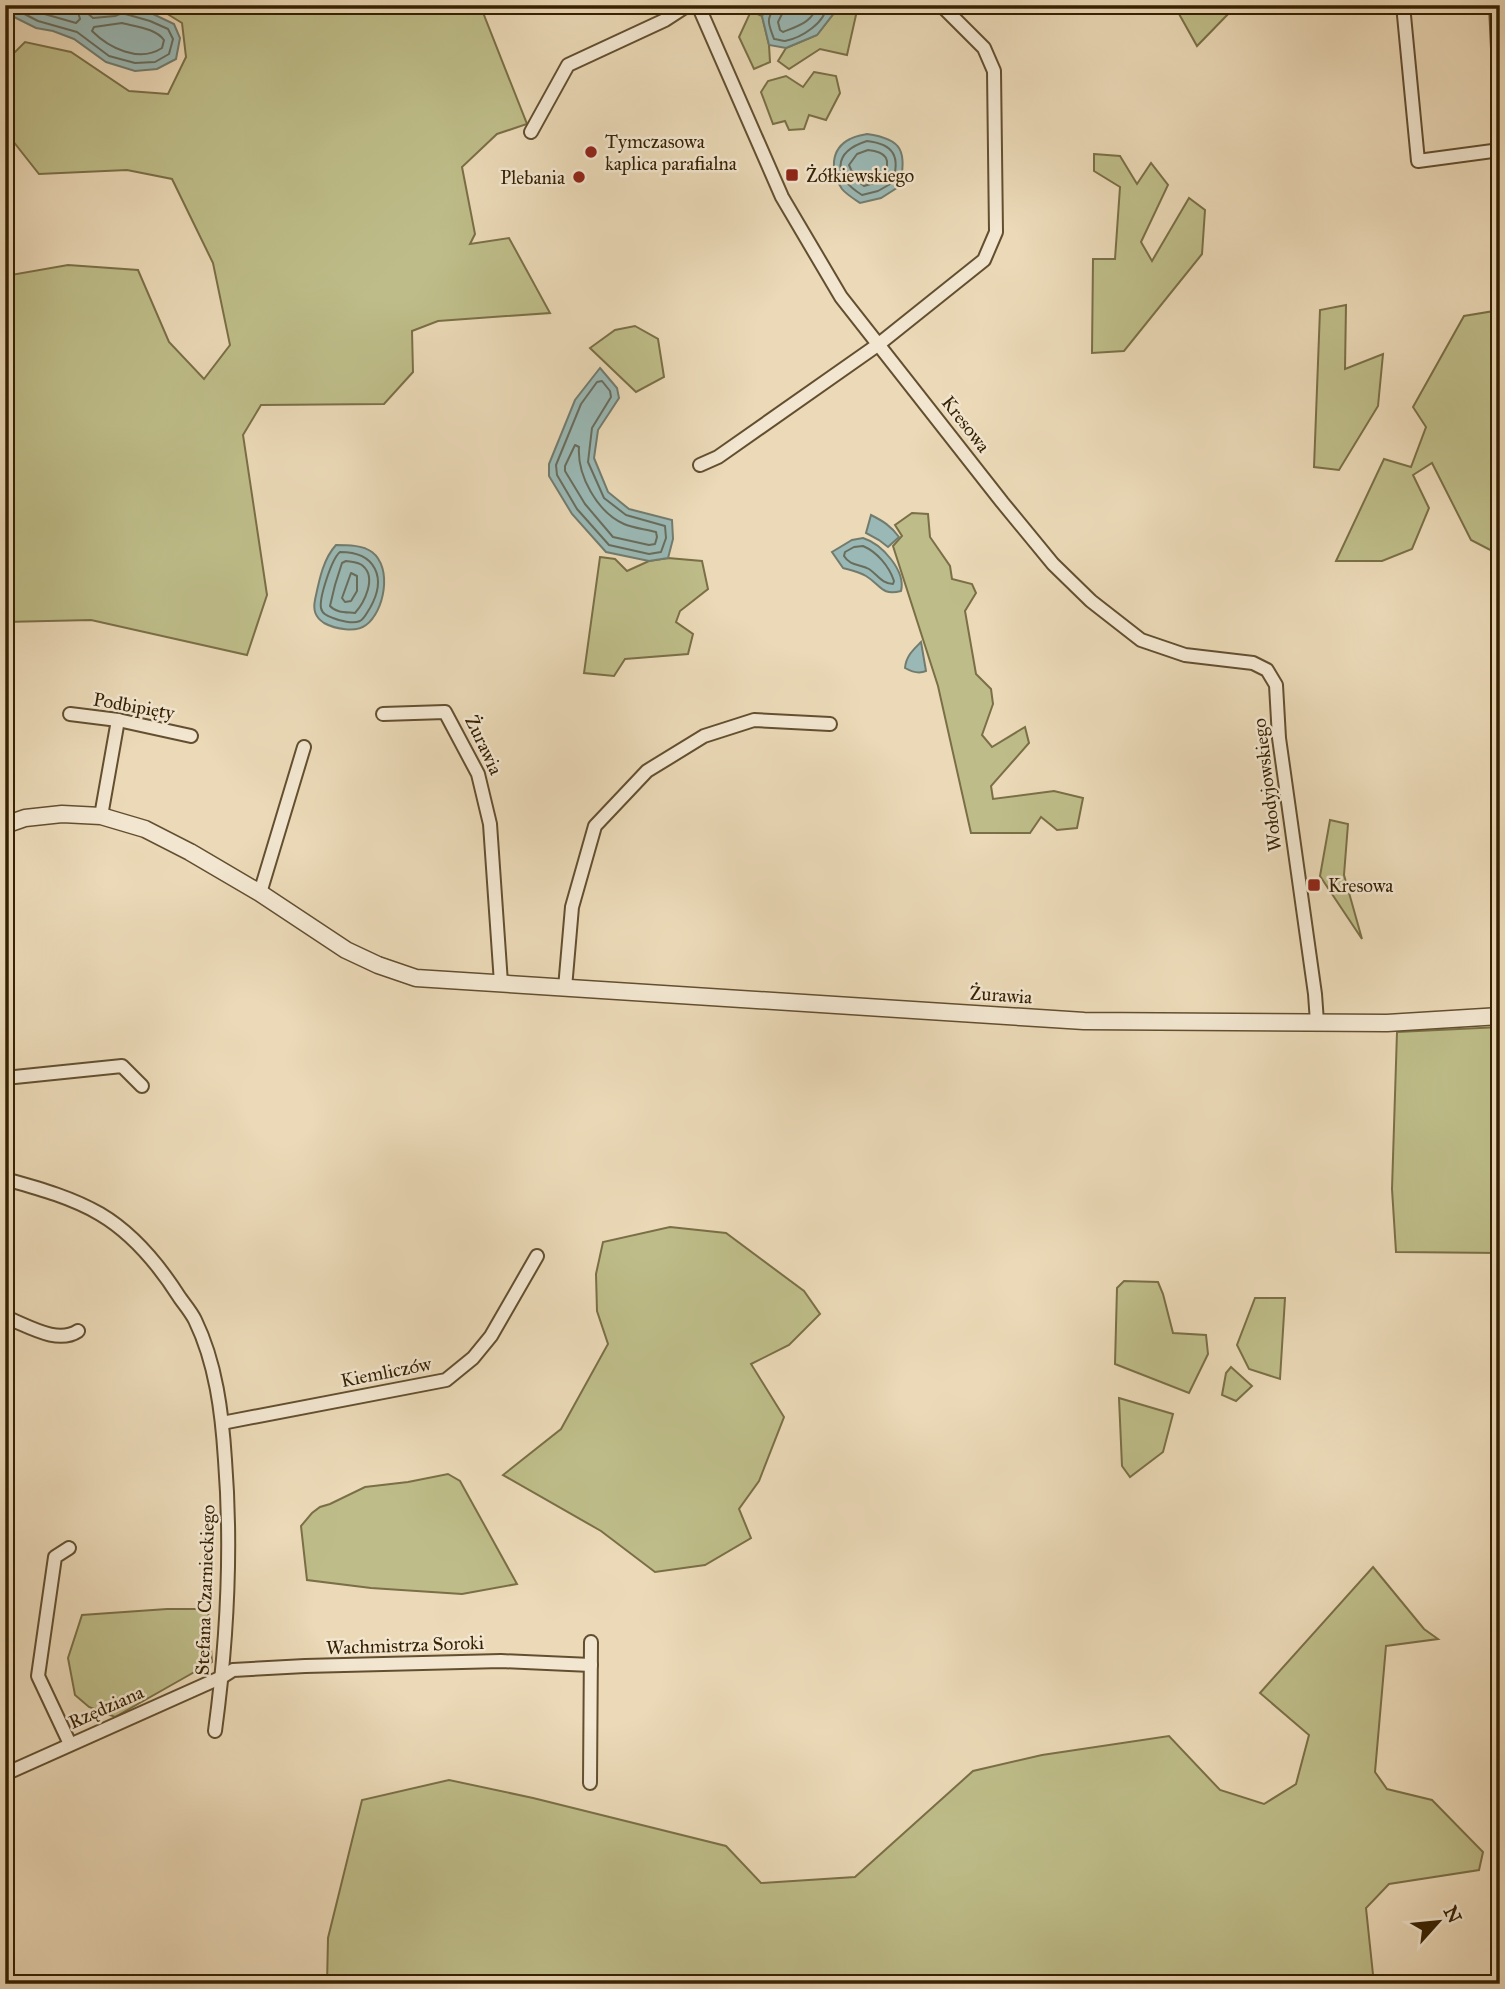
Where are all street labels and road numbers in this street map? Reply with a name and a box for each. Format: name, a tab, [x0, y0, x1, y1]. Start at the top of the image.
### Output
street label: Kresowa	[937, 391, 996, 458]
street label: Podbipięty	[91, 688, 178, 725]
street label: Żurawia	[460, 712, 508, 779]
street label: Wołodyjowskiego	[1247, 717, 1288, 853]
street label: Żurawia	[969, 981, 1034, 1009]
street label: Kiemliczów	[339, 1352, 434, 1392]
street label: Stefana Czarnieckiego	[191, 1504, 220, 1676]
street label: Wachmistrza Soroki	[326, 1631, 484, 1659]
street label: Rzędziana	[65, 1680, 148, 1734]

